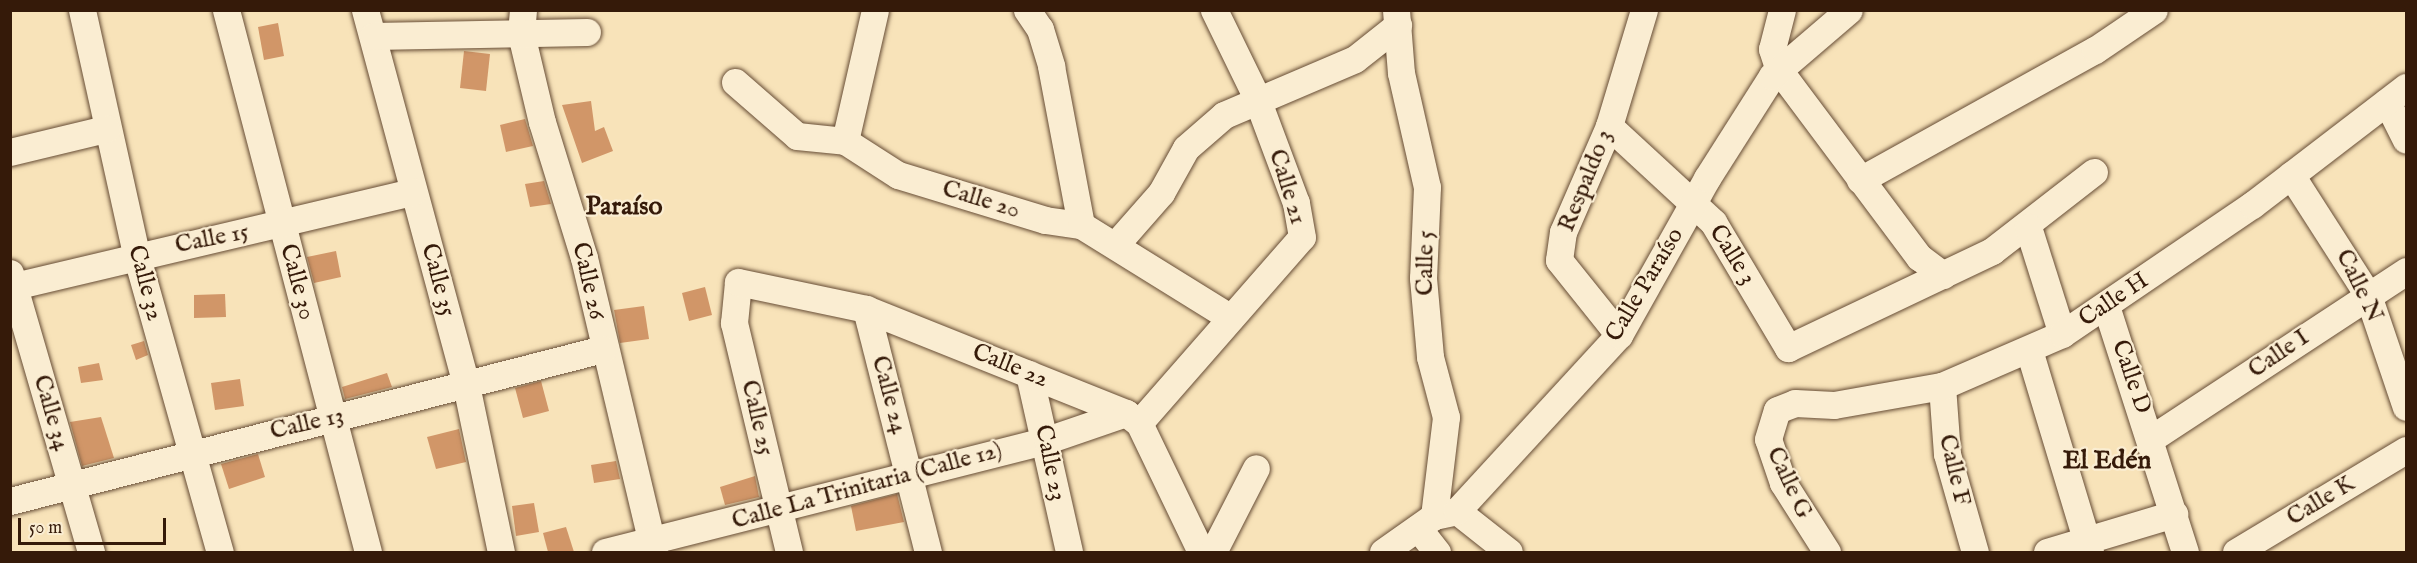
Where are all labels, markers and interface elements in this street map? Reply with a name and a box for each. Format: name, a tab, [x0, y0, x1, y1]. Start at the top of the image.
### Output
street label: Respaldo 3	[1553, 126, 1619, 236]
street label: Calle 21	[1262, 146, 1312, 228]
street label: Calle 20	[939, 175, 1023, 225]
district label: Paraíso	[586, 191, 662, 223]
street label: Calle 15	[173, 218, 251, 260]
street label: Calle 3	[1702, 219, 1762, 291]
street label: Calle Paraíso	[1600, 223, 1690, 347]
street label: Calle 5	[1411, 230, 1441, 296]
street label: Calle 35	[414, 240, 462, 320]
street label: Calle 26	[565, 240, 611, 322]
street label: Calle 30	[273, 241, 321, 323]
street label: Calle 32	[121, 242, 169, 324]
street label: Calle N	[2329, 245, 2389, 327]
street label: Calle H	[2074, 266, 2154, 334]
street label: Calle I	[2243, 323, 2315, 385]
street label: Calle D	[2105, 336, 2157, 418]
street label: Calle 22	[968, 338, 1052, 394]
street label: Calle 24	[865, 353, 913, 437]
street label: Calle 34	[26, 372, 76, 454]
street label: Calle 25	[734, 377, 780, 459]
street label: Calle 13	[267, 402, 347, 446]
street label: Calle 23	[1028, 422, 1072, 504]
street label: Calle F	[1932, 432, 1976, 508]
street label: Calle La Trinitaria (Calle 12)	[729, 436, 1005, 536]
street label: Calle G	[1760, 443, 1818, 523]
district label: El Edén	[2063, 445, 2151, 477]
street label: Calle K	[2282, 470, 2360, 532]
scale bar	[21, 506, 170, 544]
text: 50 m	[29, 517, 62, 540]

